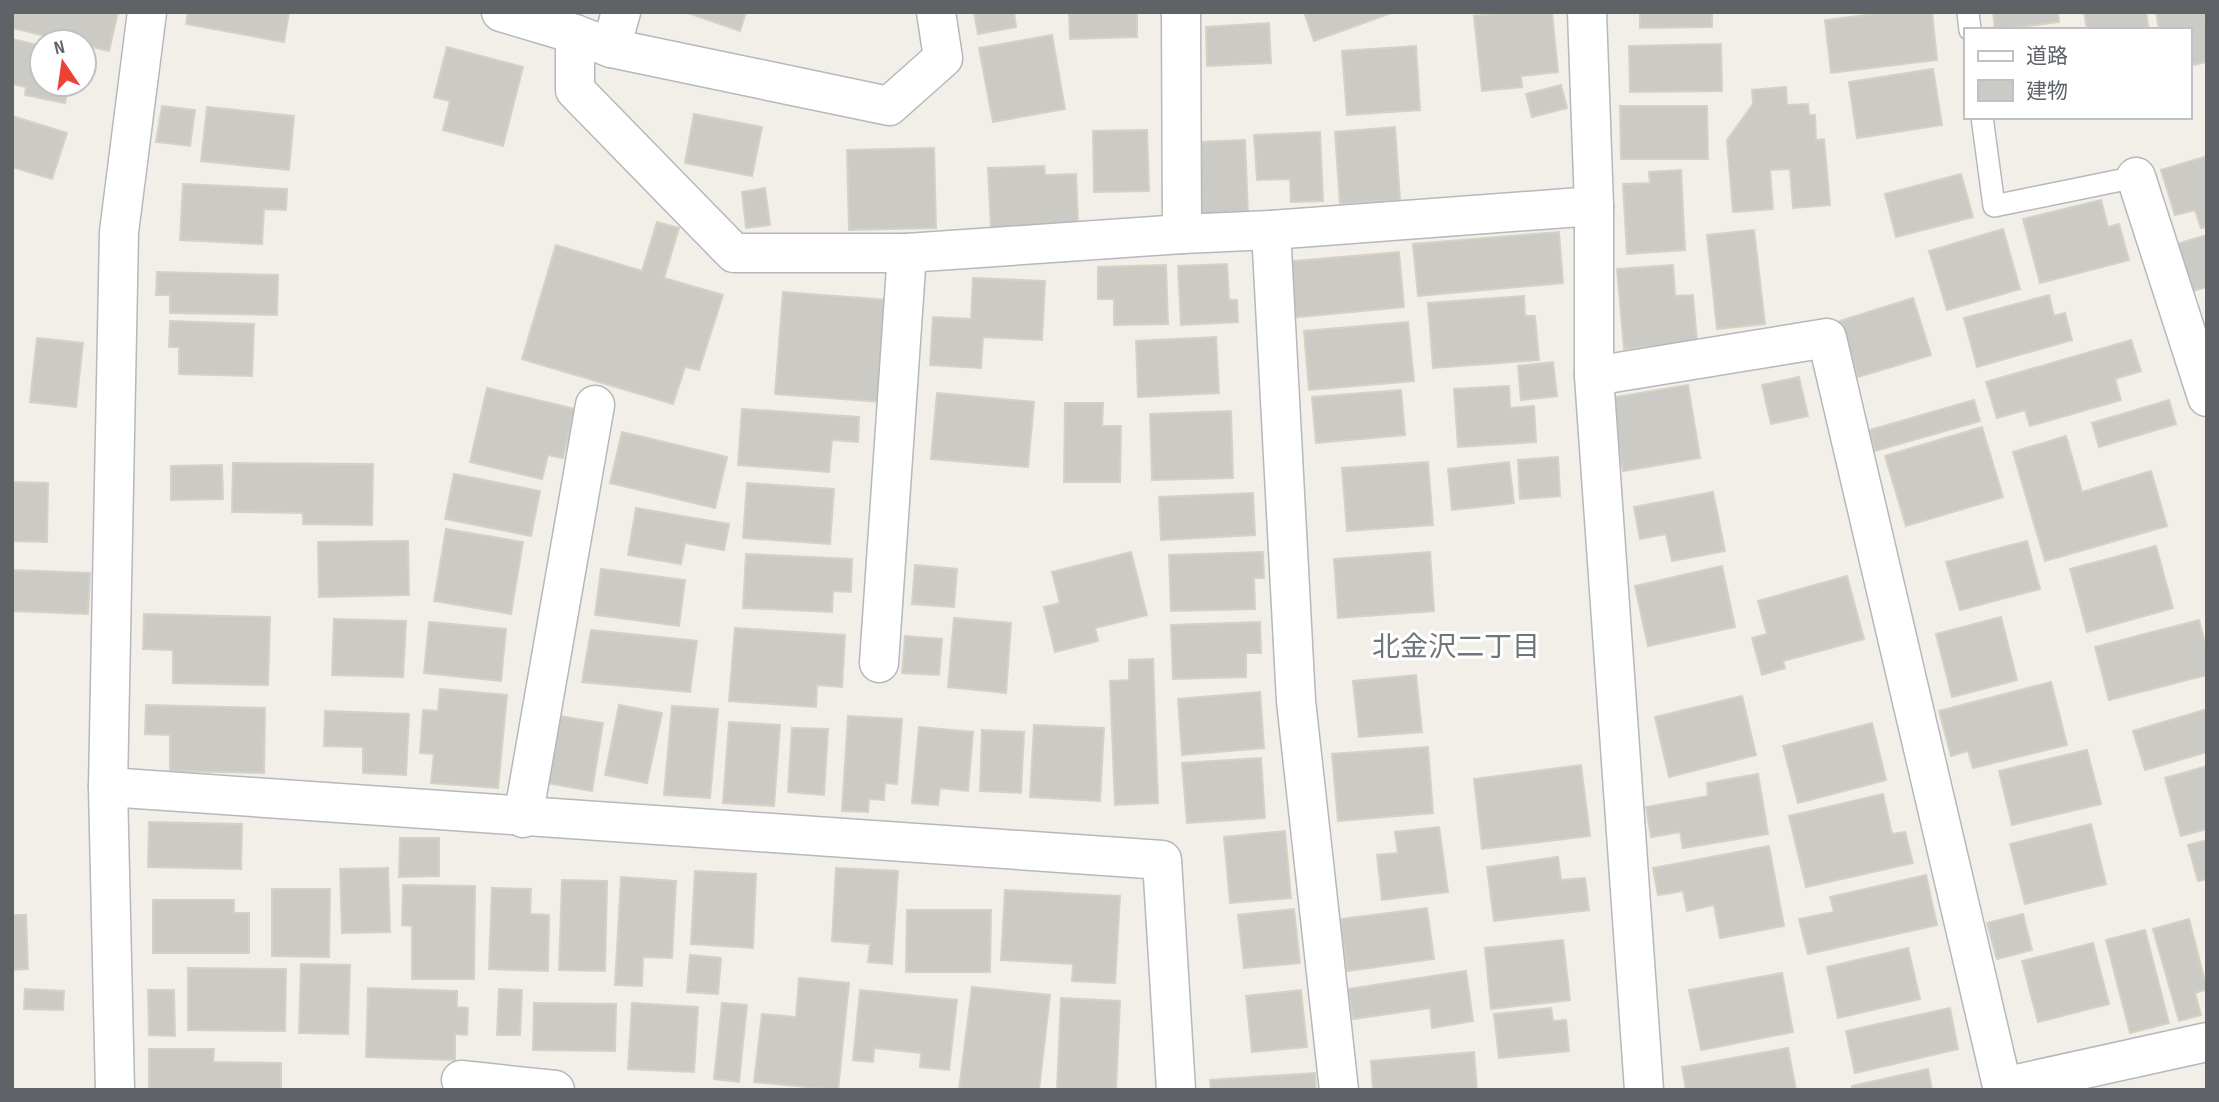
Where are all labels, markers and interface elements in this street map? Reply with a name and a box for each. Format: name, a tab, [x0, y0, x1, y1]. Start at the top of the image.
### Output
north arrow	[28, 28, 98, 98]
legend	[1964, 28, 2191, 119]
text: N	[52, 36, 67, 60]
text: 道路	[2026, 44, 2068, 69]
text: 建物	[2026, 79, 2068, 104]
district label: 北金沢二丁目	[1372, 631, 1540, 664]

